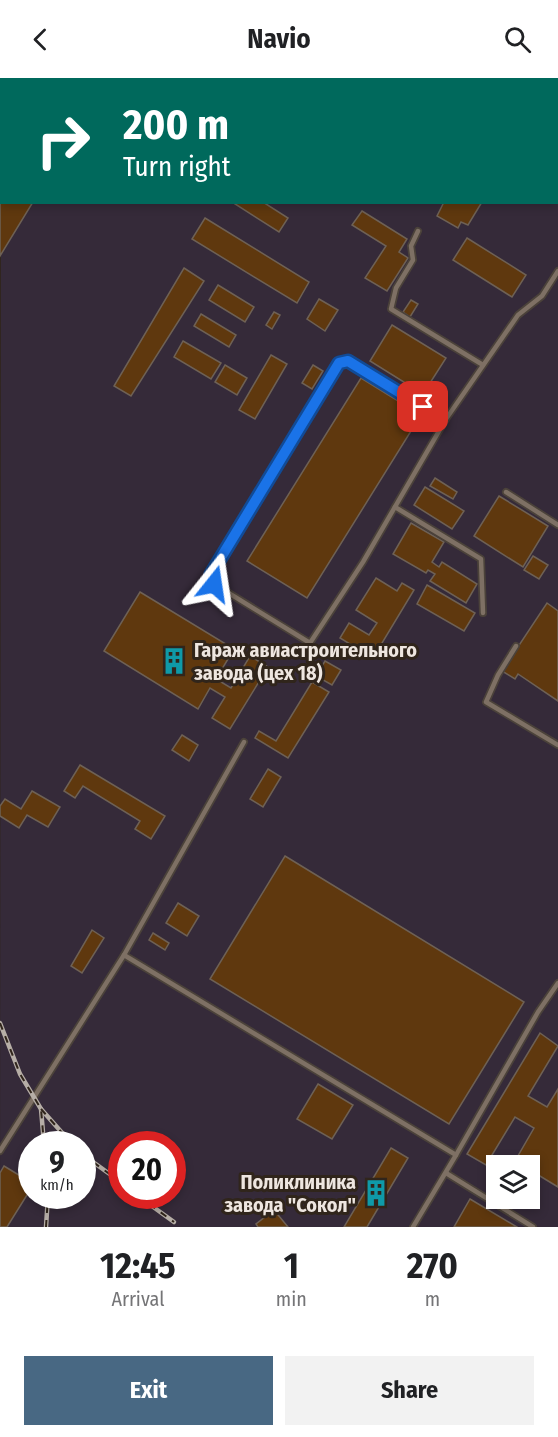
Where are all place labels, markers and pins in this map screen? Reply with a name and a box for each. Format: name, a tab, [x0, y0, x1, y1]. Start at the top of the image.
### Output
pin	[397, 381, 448, 432]
place label: Гараж авиастроительного завода (цех 18)	[194, 638, 417, 685]
building icon: Гараж авиастроительного завода (цех 18)	[159, 646, 189, 676]
place label: Поликлиника завода "Сокол"	[224, 1170, 356, 1217]
building icon: Поликлиника завода "Сокол"	[361, 1178, 391, 1208]

